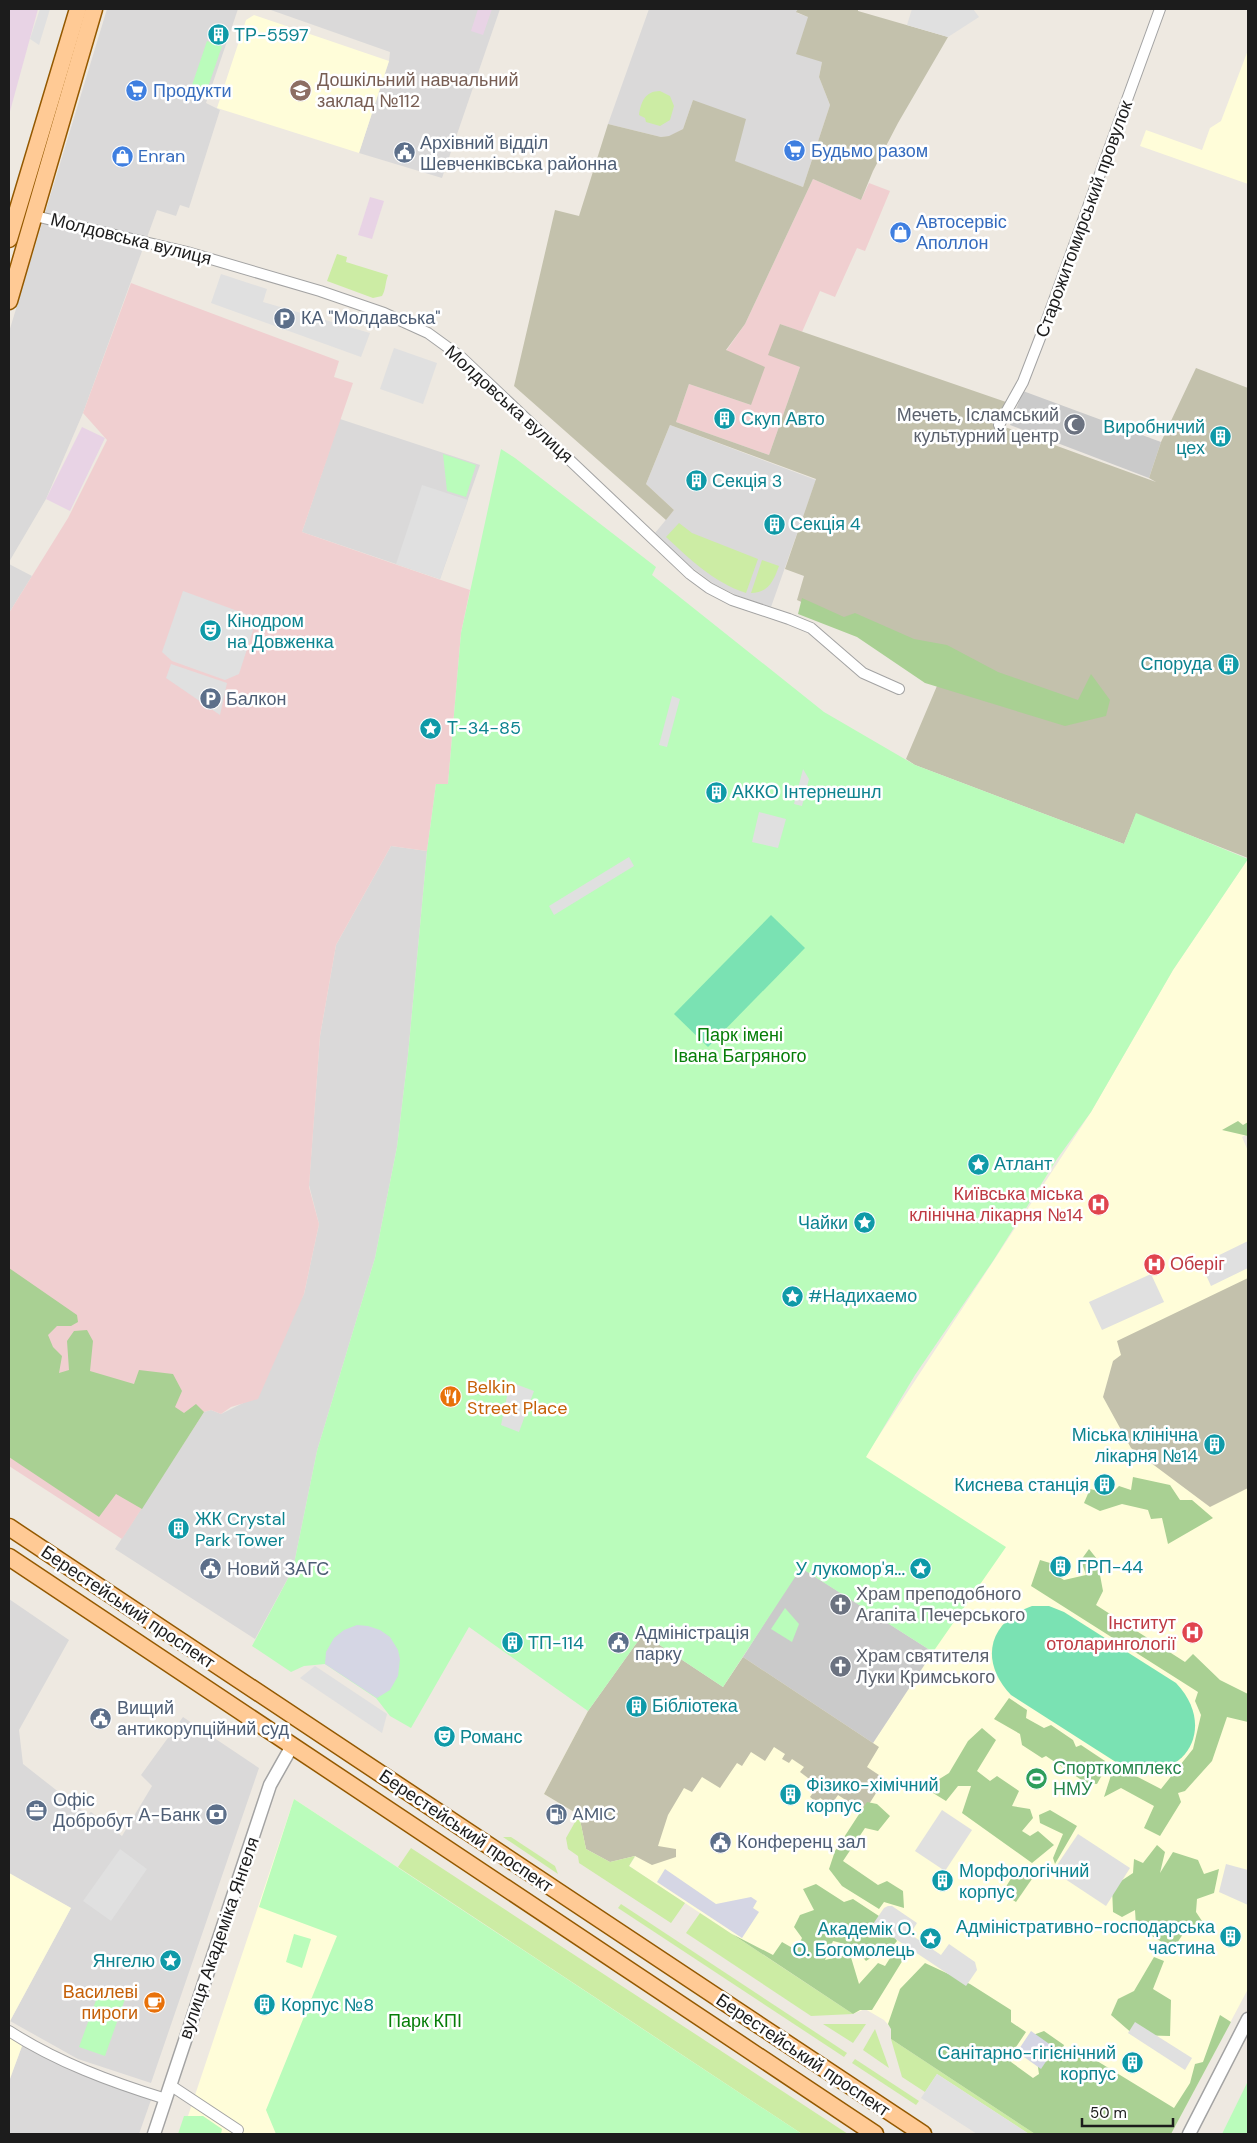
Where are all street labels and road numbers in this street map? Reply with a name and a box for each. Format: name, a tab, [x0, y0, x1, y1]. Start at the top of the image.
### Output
street label: Старожитомирський провулок	[1030, 97, 1138, 341]
street label: Молдовська вулиця	[48, 207, 214, 271]
street label: Молдовська вулиця	[440, 340, 578, 468]
street label: Берестейський проспект	[36, 1540, 220, 1674]
street label: Берестейський проспект	[374, 1764, 558, 1898]
street label: вулиця Академіка Янгеля	[173, 1834, 265, 2042]
street label: Берестейський проспект	[711, 1988, 895, 2122]

